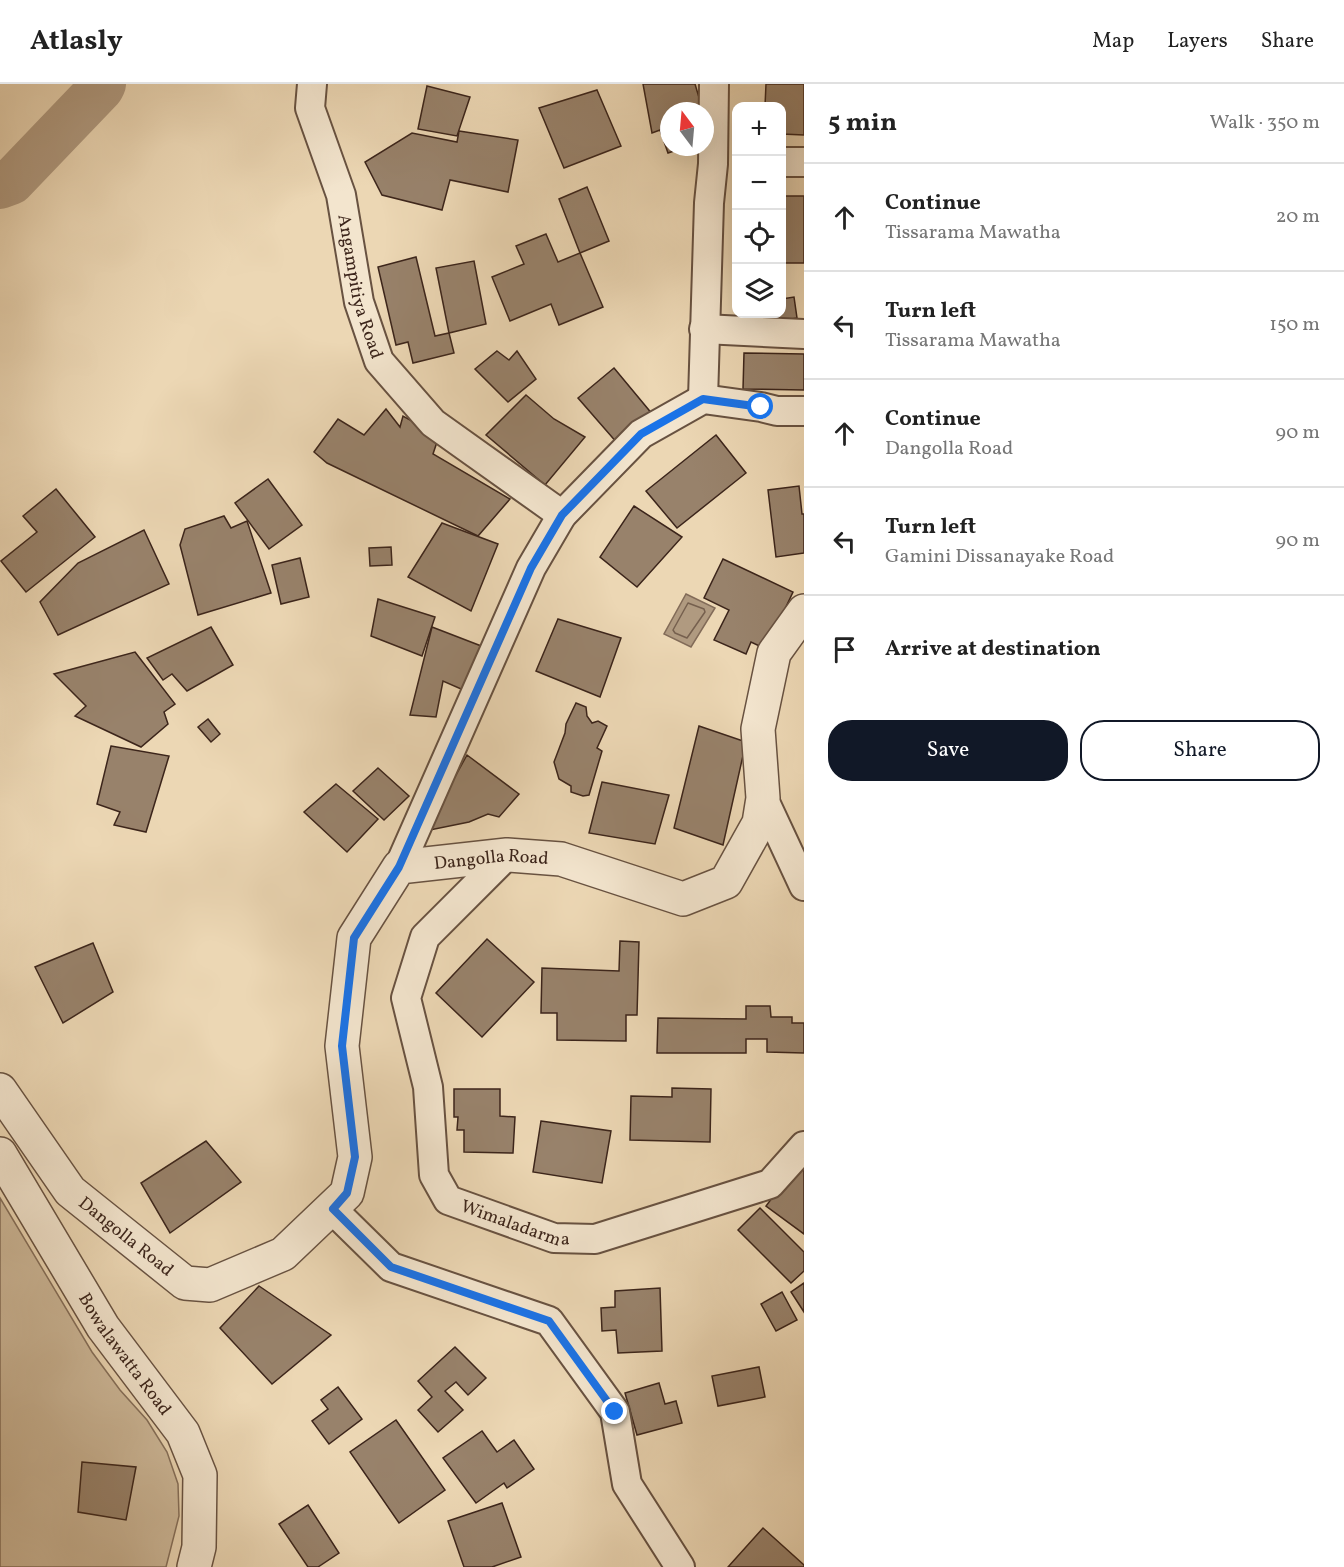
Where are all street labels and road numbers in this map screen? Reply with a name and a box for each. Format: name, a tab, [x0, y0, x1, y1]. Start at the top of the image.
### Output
street label: Angampitiya Road	[330, 212, 388, 362]
street label: Dangolla Road	[433, 844, 549, 877]
street label: Dangolla Road	[72, 1191, 178, 1283]
street label: Wimaladarma	[457, 1195, 570, 1254]
street label: Bowalawatta Road	[71, 1289, 177, 1421]

